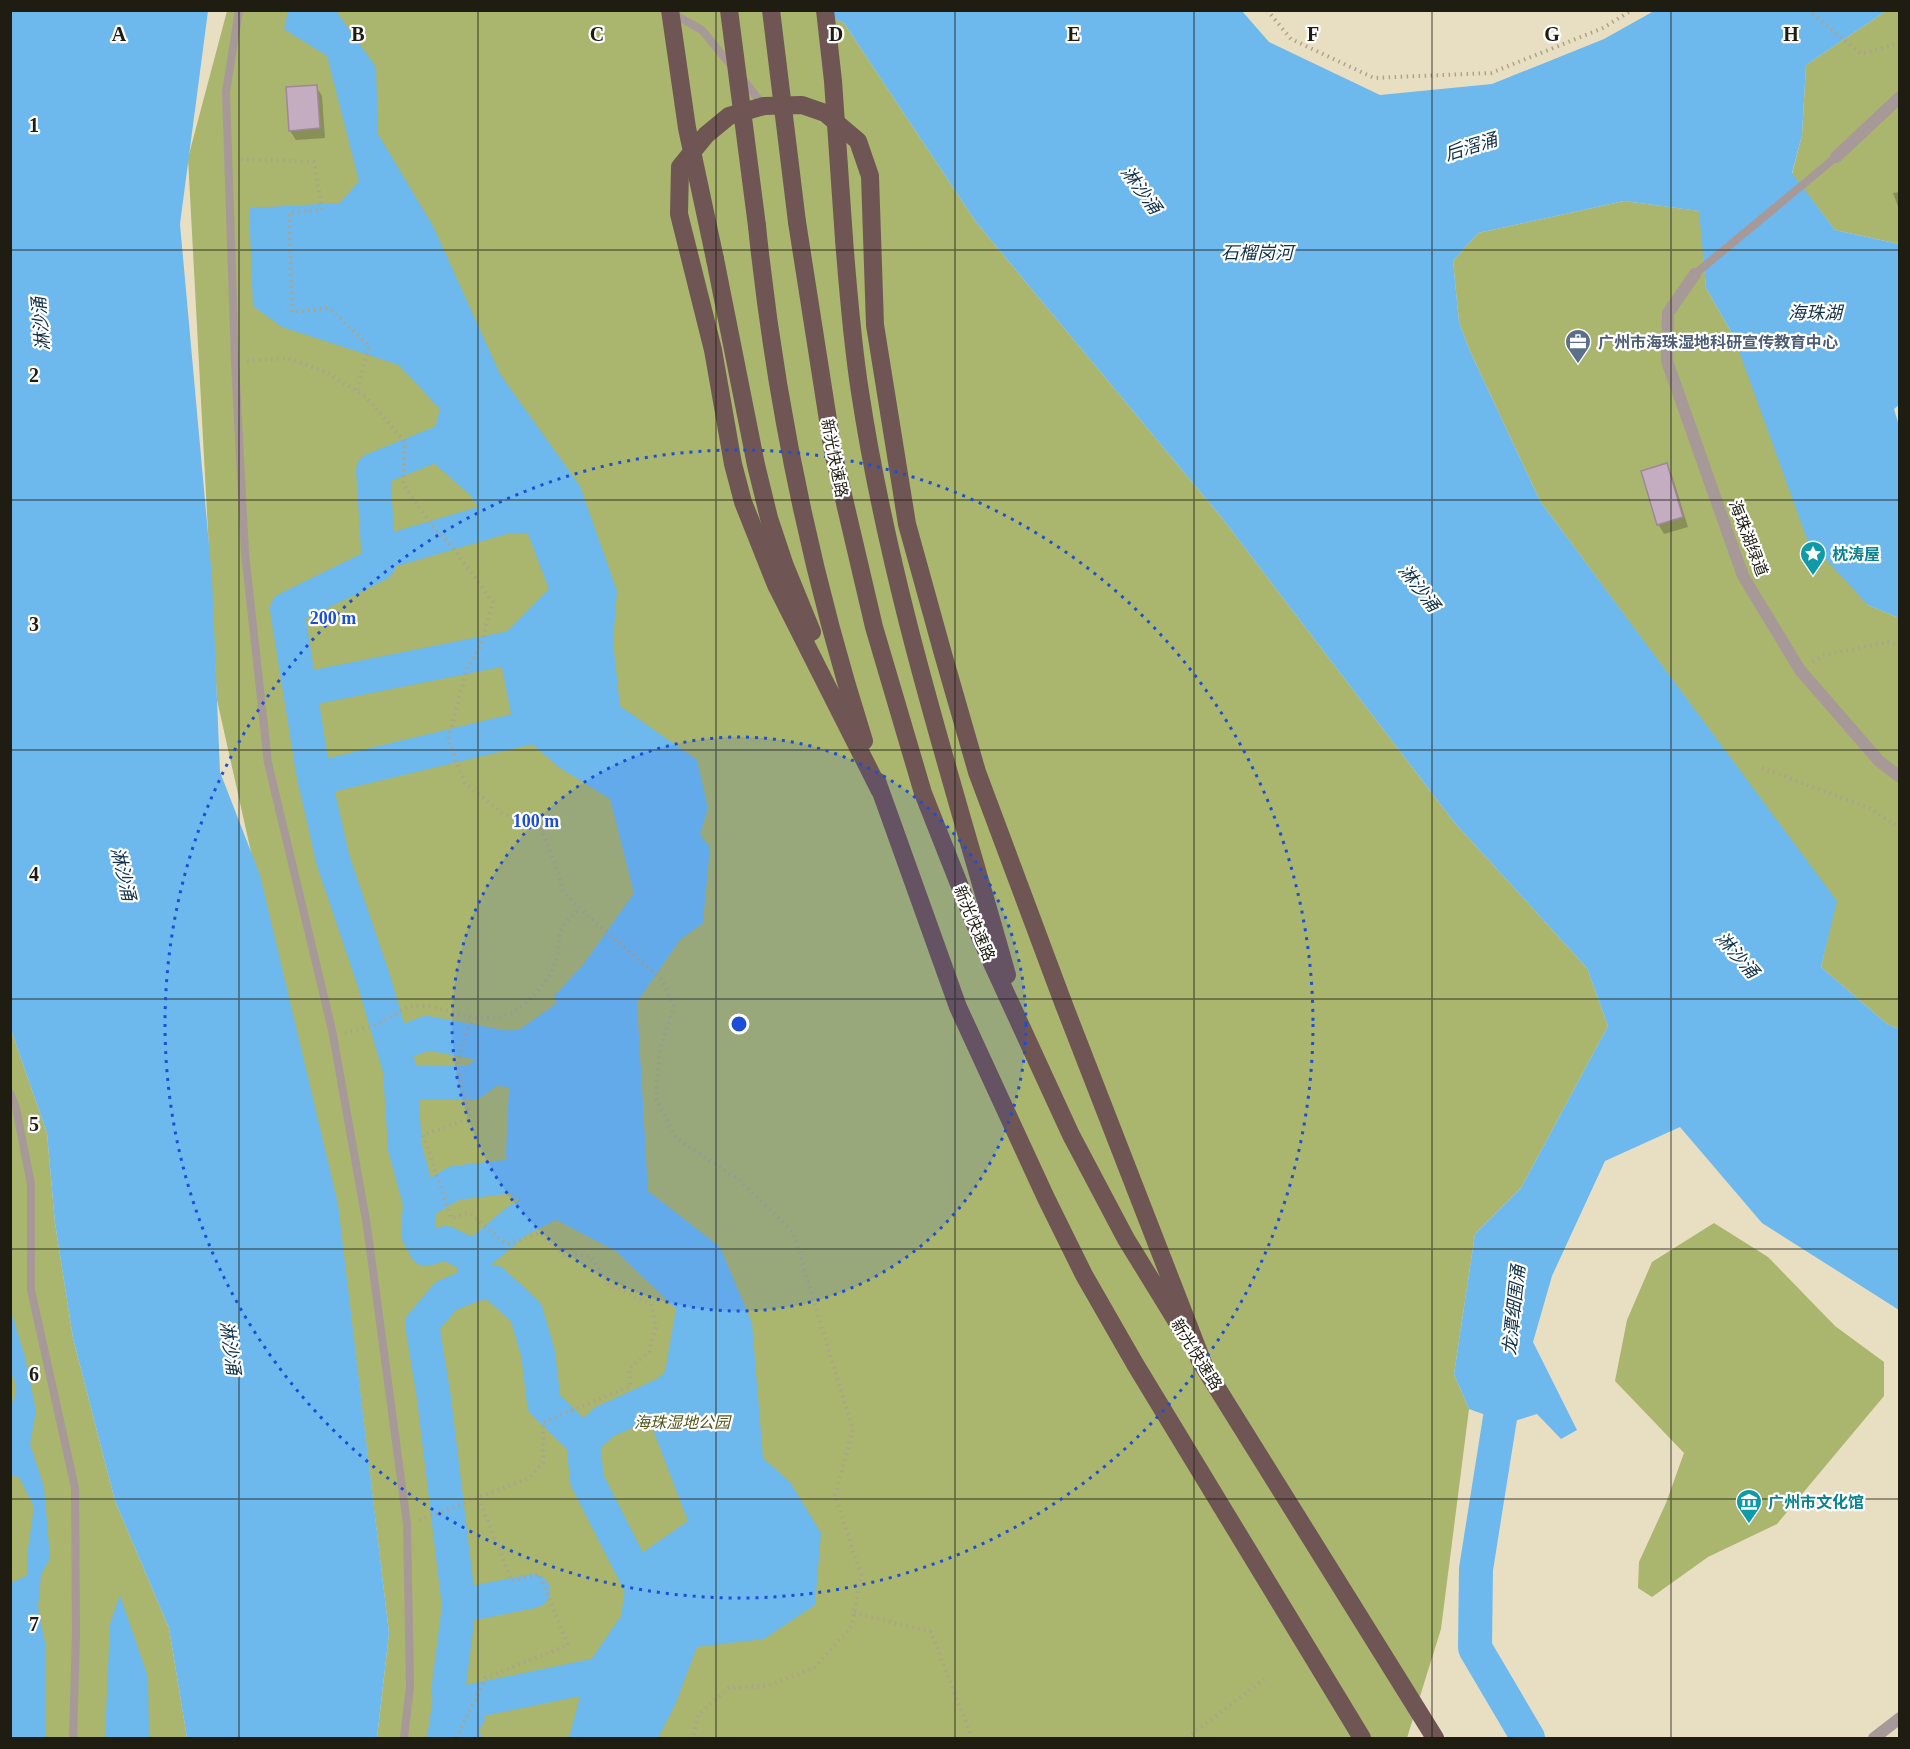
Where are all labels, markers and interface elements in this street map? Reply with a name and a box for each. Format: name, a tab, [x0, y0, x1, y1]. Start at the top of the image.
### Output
text: A	[112, 23, 127, 45]
text: B	[351, 23, 365, 45]
text: C	[590, 23, 604, 45]
text: D	[829, 23, 843, 45]
text: E	[1067, 23, 1081, 45]
text: F	[1307, 23, 1319, 45]
text: G	[1544, 23, 1560, 45]
text: H	[1783, 23, 1799, 45]
text: 1	[29, 114, 39, 136]
water label: 后滘涌	[1442, 129, 1502, 164]
water label: 淋沙涌	[1117, 162, 1166, 219]
water label: 石榴岗河	[1221, 243, 1296, 263]
water label: 淋沙涌	[29, 294, 53, 352]
water label: 海珠湖	[1788, 303, 1845, 323]
office icon: 广州市海珠湿地科研宣传教育中心	[1563, 327, 1593, 365]
place label: 广州市海珠湿地科研宣传教育中心	[1598, 333, 1838, 351]
text: 2	[29, 364, 39, 386]
street label: 新光快速路	[819, 417, 850, 499]
street label: 海珠湖绿道	[1726, 498, 1771, 579]
place icon: 枕涛屋	[1798, 539, 1828, 577]
place label: 枕涛屋	[1832, 545, 1880, 563]
water label: 淋沙涌	[1394, 561, 1445, 617]
text: 200 m	[310, 608, 356, 628]
text: 3	[29, 613, 39, 635]
text: 100 m	[513, 811, 559, 831]
water label: 淋沙涌	[107, 845, 139, 905]
text: 4	[29, 863, 39, 885]
street label: 新光快速路	[951, 883, 998, 963]
water label: 淋沙涌	[1712, 928, 1764, 983]
centre of rings	[729, 1014, 749, 1034]
text: 5	[29, 1113, 39, 1135]
water label: 龙潭细围涌	[1499, 1262, 1529, 1356]
street label: 新光快速路	[1168, 1316, 1225, 1393]
water label: 淋沙涌	[216, 1320, 244, 1378]
text: 6	[29, 1363, 39, 1385]
park label: 海珠湿地公园	[634, 1414, 732, 1431]
museum icon: 广州市文化馆	[1734, 1487, 1764, 1525]
place label: 广州市文化馆	[1768, 1493, 1864, 1511]
text: 7	[29, 1613, 39, 1635]

